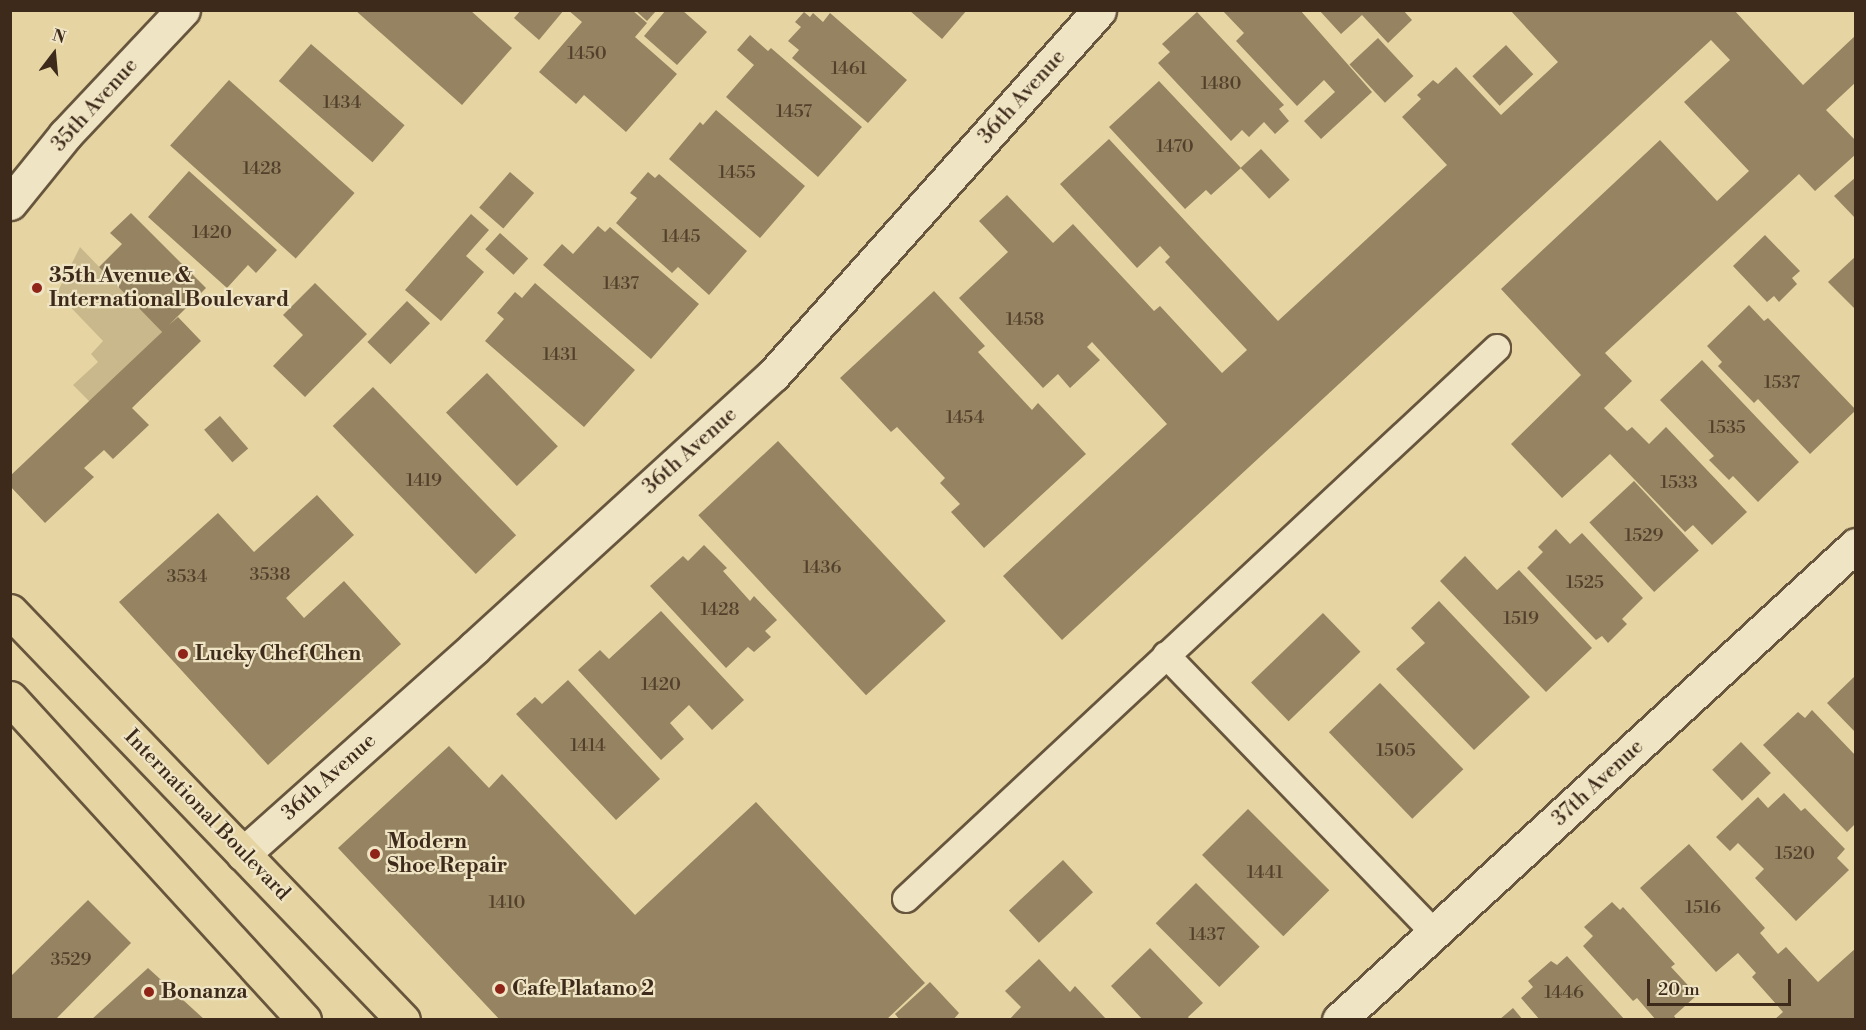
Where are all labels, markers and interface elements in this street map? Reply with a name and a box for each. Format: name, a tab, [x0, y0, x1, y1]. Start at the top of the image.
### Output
north arrow	[24, 24, 84, 84]
text: N	[50, 25, 68, 48]
house number: 1450	[567, 43, 607, 65]
street label: 36th Avenue	[973, 45, 1071, 149]
street label: 35th Avenue	[47, 53, 143, 157]
house number: 1461	[831, 58, 867, 80]
house number: 1480	[1201, 73, 1241, 95]
house number: 1434	[323, 92, 361, 114]
house number: 1457	[776, 101, 812, 123]
house number: 1470	[1156, 136, 1194, 158]
house number: 1428	[242, 158, 282, 180]
house number: 1455	[718, 162, 756, 184]
house number: 1420	[192, 222, 232, 244]
house number: 1445	[662, 226, 700, 248]
place label: 35th Avenue & International Boulevard	[49, 263, 289, 313]
house number: 1437	[603, 273, 639, 295]
marker: 35th Avenue & International Boulevard	[30, 281, 44, 295]
house number: 1458	[1006, 309, 1044, 331]
house number: 1431	[542, 344, 578, 366]
house number: 1537	[1764, 372, 1800, 394]
street label: 36th Avenue	[638, 402, 742, 500]
house number: 1454	[946, 407, 984, 429]
house number: 1535	[1708, 417, 1746, 439]
house number: 1419	[406, 470, 442, 492]
house number: 1533	[1660, 472, 1698, 494]
house number: 1529	[1625, 525, 1663, 547]
house number: 1436	[803, 557, 841, 579]
house number: 3538	[250, 564, 290, 586]
house number: 3534	[167, 566, 207, 588]
house number: 1525	[1566, 572, 1604, 594]
house number: 1428	[700, 599, 740, 621]
house number: 1519	[1503, 608, 1539, 630]
place label: Lucky Chef Chen	[195, 641, 361, 667]
marker: Lucky Chef Chen	[176, 647, 190, 661]
house number: 1420	[641, 674, 681, 696]
street label: International Boulevard	[119, 724, 295, 906]
street label: 36th Avenue	[277, 728, 381, 826]
street label: 37th Avenue	[1547, 734, 1649, 832]
house number: 1414	[570, 735, 606, 757]
house number: 1505	[1376, 740, 1416, 762]
place label: Modern Shoe Repair	[387, 829, 507, 879]
house number: 1520	[1775, 843, 1815, 865]
marker: Modern Shoe Repair	[368, 847, 382, 861]
house number: 1441	[1247, 862, 1283, 884]
house number: 1410	[489, 892, 525, 914]
house number: 1516	[1685, 897, 1721, 919]
house number: 1437	[1189, 924, 1225, 946]
house number: 3529	[50, 949, 92, 971]
scale bar	[1650, 967, 1794, 1005]
place label: Cafe Platano 2	[512, 976, 654, 1002]
text: 20 m	[1658, 978, 1700, 1001]
place label: Bonanza	[161, 979, 248, 1005]
marker: Cafe Platano 2	[493, 982, 507, 996]
house number: 1446	[1544, 982, 1584, 1004]
marker: Bonanza	[142, 985, 156, 999]

